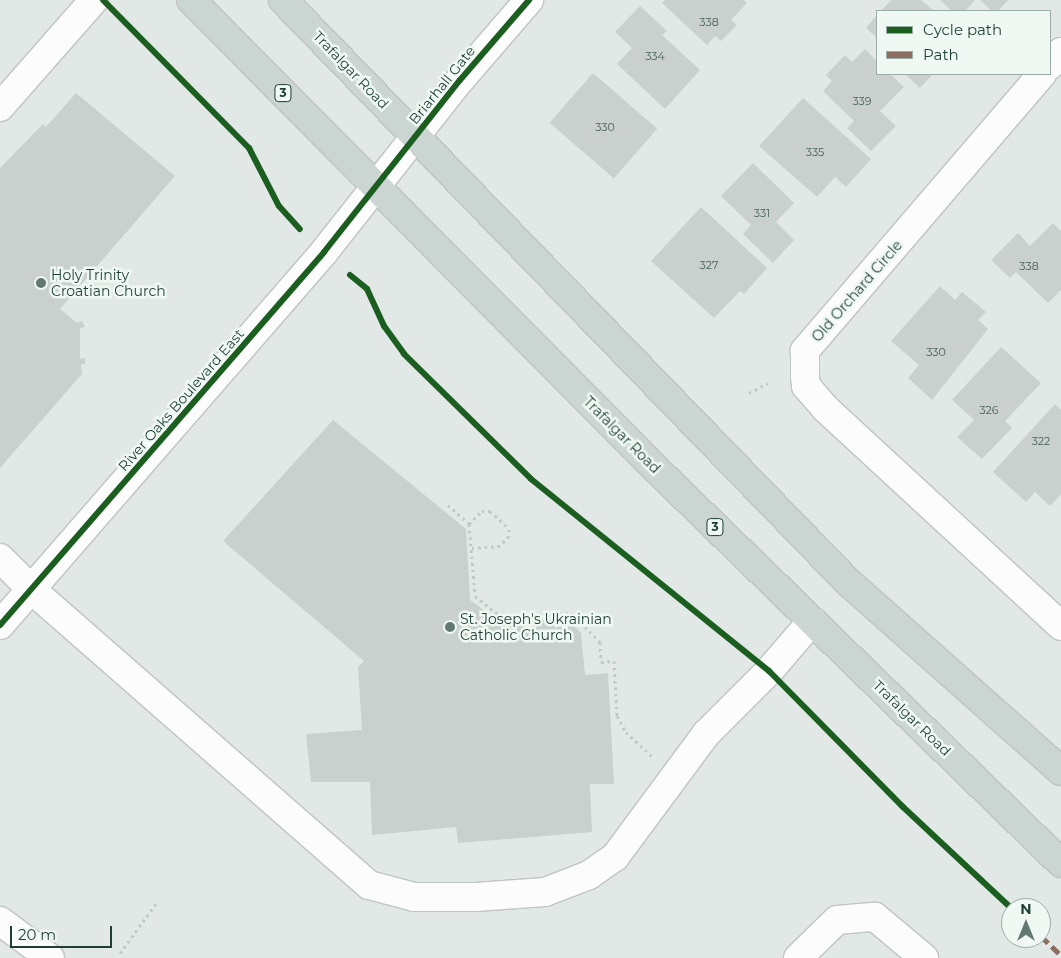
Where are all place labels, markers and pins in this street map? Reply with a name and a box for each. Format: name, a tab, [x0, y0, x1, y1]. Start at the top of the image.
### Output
place label: Holy Trinity Croatian Church	[51, 267, 166, 300]
marker: Holy Trinity Croatian Church	[35, 277, 47, 289]
place label: St. Joseph's Ukrainian Catholic Church	[460, 611, 612, 644]
marker: St. Joseph's Ukrainian Catholic Church	[444, 621, 456, 633]

